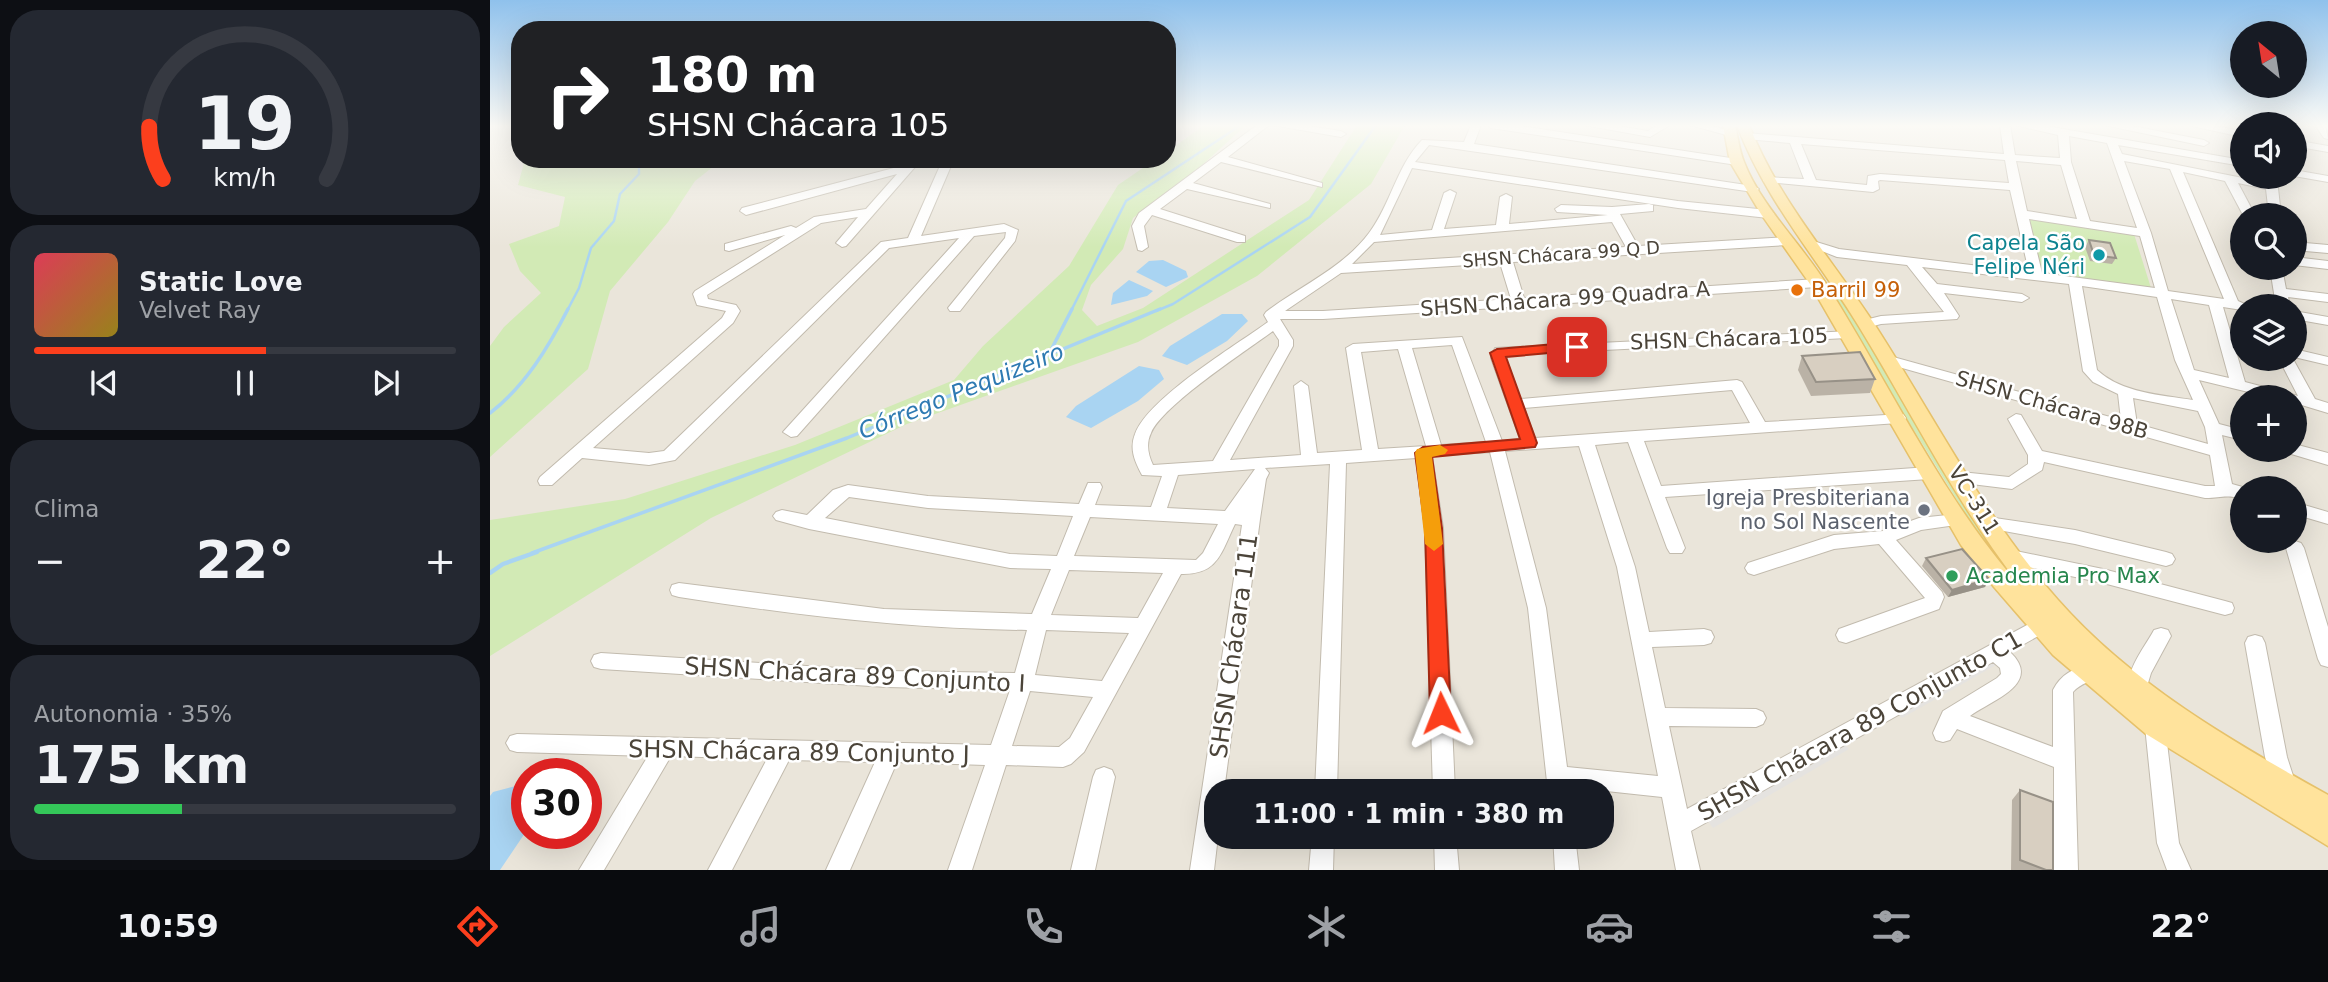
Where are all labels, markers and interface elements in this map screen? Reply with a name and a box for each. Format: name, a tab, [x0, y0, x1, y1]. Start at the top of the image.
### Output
north arrow	[2230, 21, 2306, 98]
map controls	[2230, 21, 2307, 553]
text: 180 m	[647, 47, 817, 104]
icon: right	[532, 49, 623, 140]
text: 19	[194, 81, 296, 166]
text: SHSN Chácara 105	[647, 106, 949, 144]
button: sound	[2230, 112, 2307, 189]
text: km/h	[213, 162, 277, 191]
button: search	[2230, 203, 2307, 280]
place label: Capela São Felipe Néri	[1967, 231, 2085, 279]
street label: SHSN Chácara 99 Q D	[1461, 237, 1661, 271]
marker: Capela São Felipe Néri	[2091, 247, 2107, 263]
text: Static Love	[139, 267, 303, 297]
street label: SHSN Chácara 99 Quadra A	[1419, 277, 1711, 321]
place label: Barril 99	[1811, 278, 1900, 302]
marker: Barril 99	[1789, 282, 1805, 298]
button: layers	[2230, 294, 2307, 371]
text: Velvet Ray	[139, 297, 261, 323]
pin	[1547, 317, 1607, 377]
street label: SHSN Chácara 105	[1629, 324, 1829, 354]
icon: arrive	[1558, 328, 1596, 366]
water label: Córrego Pequizeiro	[855, 338, 1067, 444]
icon: previous	[85, 364, 123, 402]
icon: pause	[226, 364, 264, 402]
icon: next	[367, 364, 405, 402]
street label: SHSN Chácara 98B	[1953, 366, 2151, 444]
button: +	[2230, 385, 2307, 462]
street label: VC-311	[1944, 461, 2004, 539]
button: −	[2230, 476, 2307, 553]
place label: Igreja Presbiteriana no Sol Nascente	[1706, 486, 1910, 534]
text: Clima	[34, 496, 99, 522]
marker: Igreja Presbiteriana no Sol Nascente	[1916, 502, 1932, 518]
text: 22°	[196, 530, 294, 590]
street label: SHSN Chácara 111	[1204, 532, 1264, 760]
text: −	[34, 539, 66, 583]
text: +	[424, 539, 456, 583]
place label: Academia Pro Max	[1966, 564, 2160, 588]
marker: Academia Pro Max	[1944, 568, 1960, 584]
street label: SHSN Chácara 89 Conjunto C1	[1693, 625, 2027, 827]
street label: SHSN Chácara 89 Conjunto I	[684, 652, 1026, 698]
position arrow	[1404, 676, 1478, 750]
text: Autonomia · 35%	[34, 701, 232, 727]
text: 175 km	[34, 735, 249, 795]
street label: SHSN Chácara 89 Conjunto J	[628, 735, 970, 769]
speed limit sign: 30	[511, 758, 602, 849]
text: 11:00 · 1 min · 380 m	[1254, 799, 1564, 829]
icon: directions	[453, 902, 502, 951]
icon: music	[736, 902, 785, 951]
icon: phone	[1019, 902, 1068, 951]
icon: climate	[1302, 902, 1351, 951]
icon: car	[1585, 902, 1634, 951]
icon: filters	[1867, 902, 1916, 951]
text: 10:59	[117, 907, 219, 945]
text: 22°	[2150, 907, 2211, 945]

